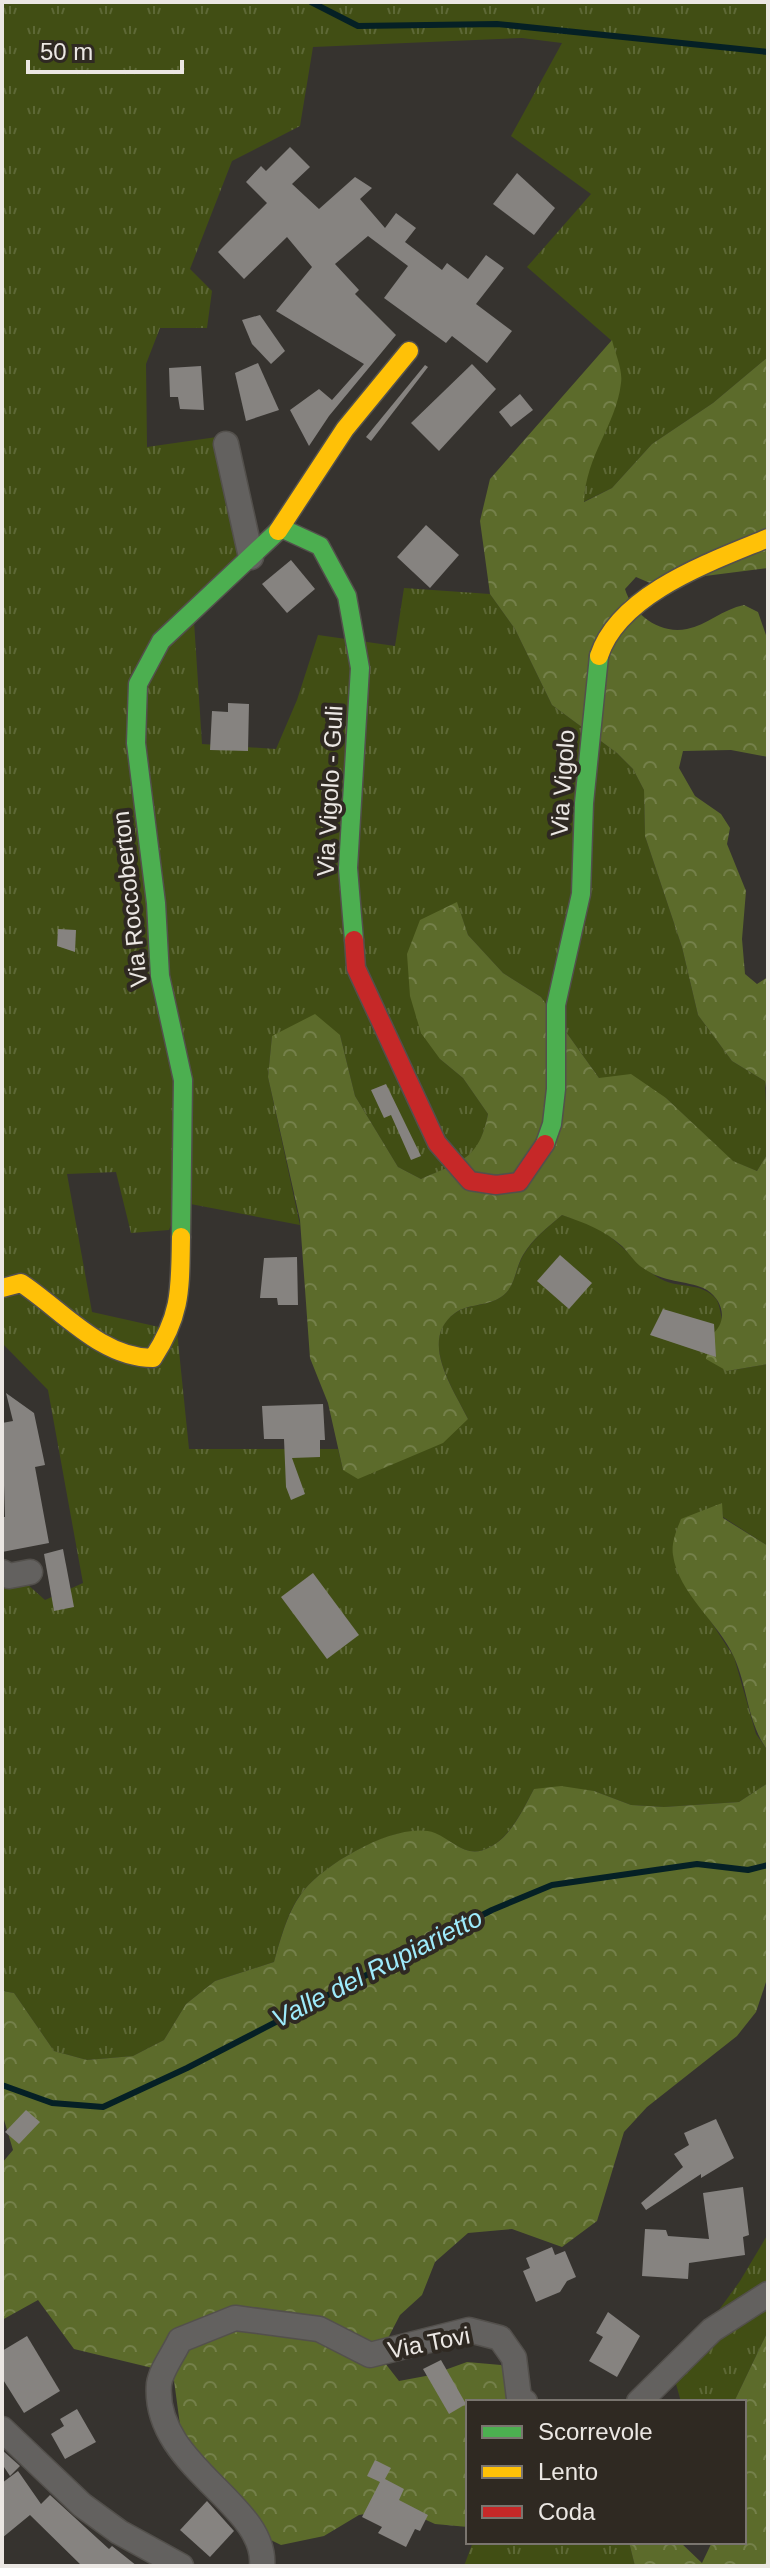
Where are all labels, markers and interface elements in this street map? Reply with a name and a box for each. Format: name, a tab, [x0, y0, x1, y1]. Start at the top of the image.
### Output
scale bar	[28, 24, 182, 74]
text: 50 m	[40, 38, 93, 65]
street label: Via Vigolo - Guli	[312, 705, 347, 877]
street label: Via Vigolo	[545, 729, 580, 837]
street label: Via Roccoberton	[107, 810, 152, 988]
water label: Valle del Rupiarietto	[267, 1902, 487, 2034]
street label: Via Tovi	[386, 2321, 472, 2364]
legend	[466, 2400, 746, 2544]
text: Scorrevole	[538, 2418, 653, 2445]
text: Lento	[538, 2458, 598, 2485]
text: Coda	[538, 2498, 596, 2525]

